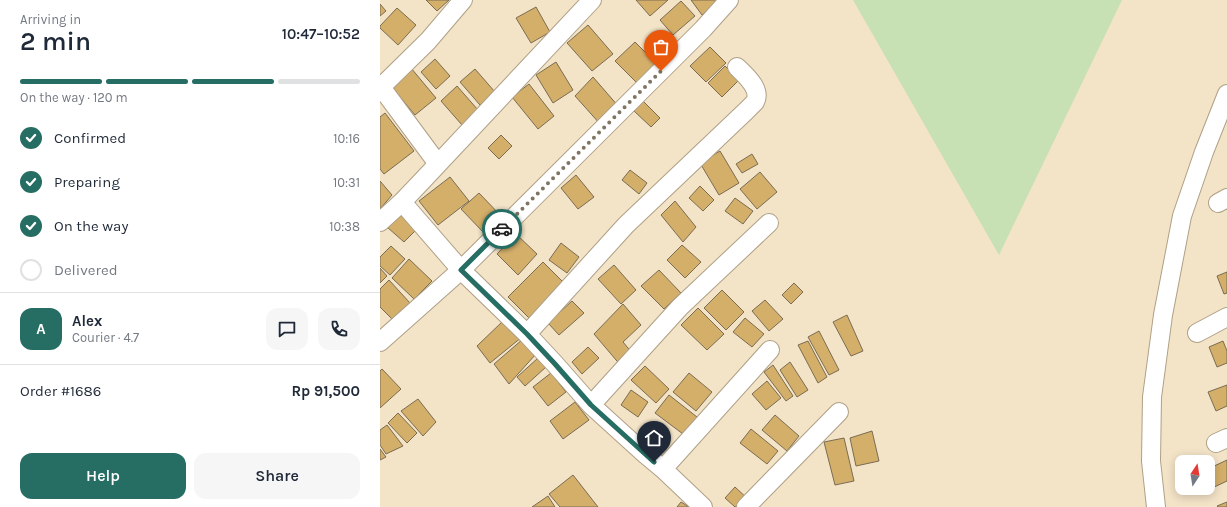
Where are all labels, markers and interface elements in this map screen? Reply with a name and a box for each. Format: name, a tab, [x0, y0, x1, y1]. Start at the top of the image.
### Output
text: Arriving in	[20, 12, 81, 27]
text: 10:47–10:52	[282, 25, 360, 43]
text: 2 min	[20, 26, 91, 57]
pin	[644, 30, 678, 71]
icon: bag	[650, 36, 672, 58]
text: On the way · 120 m	[20, 90, 128, 105]
icon: check	[20, 127, 42, 149]
text: Confirmed	[54, 129, 126, 147]
text: 10:16	[333, 131, 360, 146]
icon: check	[20, 171, 42, 193]
text: Preparing	[54, 173, 120, 191]
text: 10:31	[333, 175, 360, 190]
courier	[482, 209, 522, 249]
icon: check	[20, 215, 42, 237]
text: On the way	[54, 217, 128, 235]
icon: car	[491, 218, 513, 240]
text: 10:38	[329, 219, 360, 234]
text: Delivered	[54, 261, 118, 279]
button: chat	[266, 308, 308, 350]
button: phone	[318, 308, 360, 350]
text: Alex	[72, 312, 102, 330]
text: A	[36, 320, 46, 338]
text: Courier · 4.7	[72, 330, 139, 345]
text: Order #1686	[20, 382, 101, 400]
text: Rp 91,500	[291, 382, 360, 400]
pin	[637, 421, 671, 462]
icon: home	[643, 427, 665, 449]
button: Help	[20, 453, 186, 499]
button: Share	[194, 453, 360, 499]
north arrow	[1175, 455, 1215, 495]
map controls	[1175, 455, 1215, 495]

